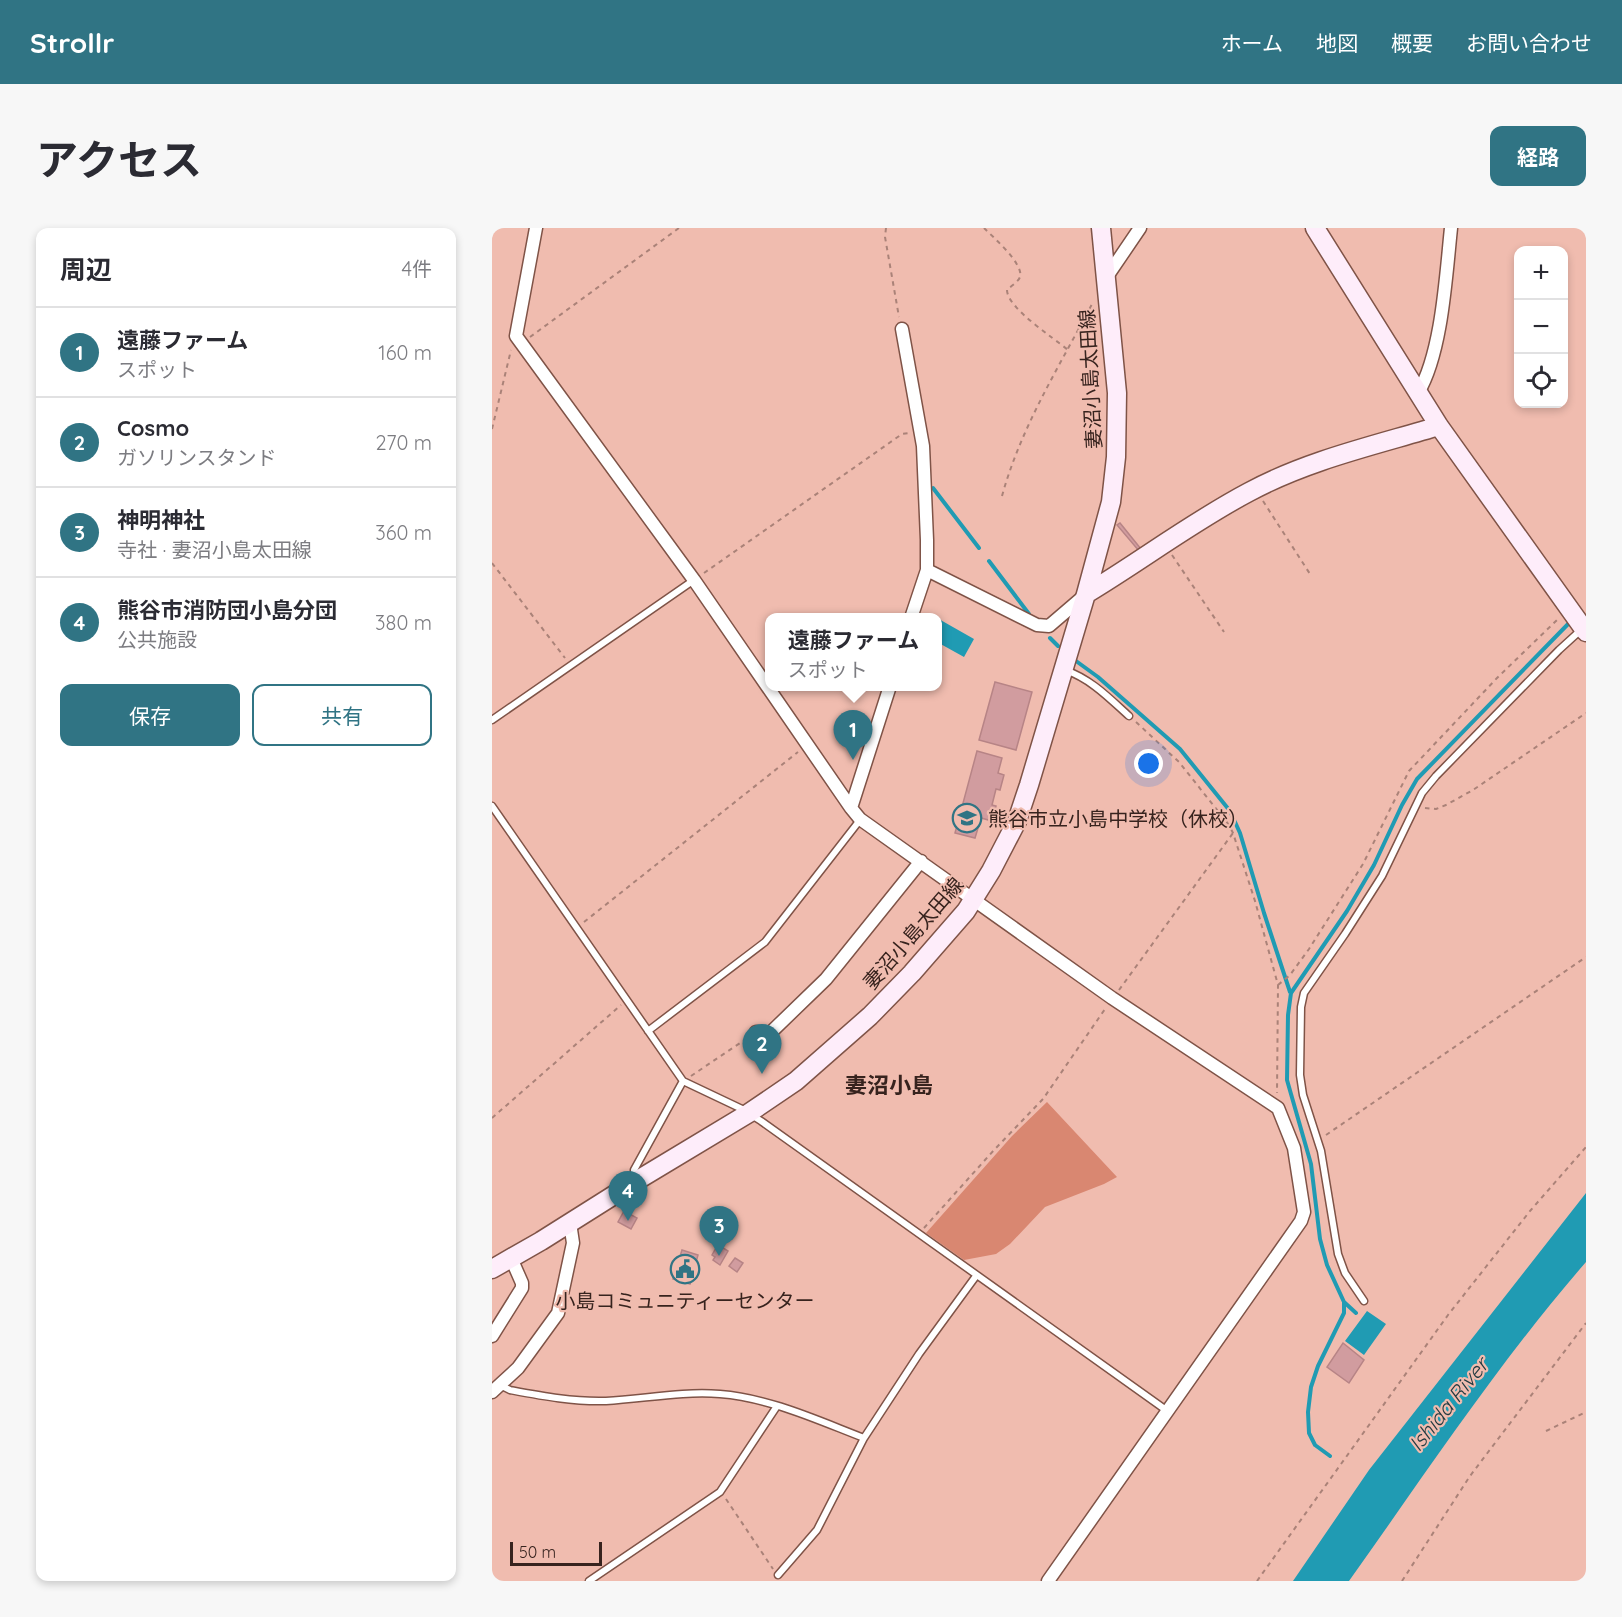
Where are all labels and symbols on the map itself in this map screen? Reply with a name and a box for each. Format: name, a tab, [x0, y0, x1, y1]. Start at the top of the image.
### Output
street label: 妻沼小島太田線	[1074, 308, 1106, 450]
pin: 1	[834, 710, 872, 760]
your location	[1134, 749, 1163, 778]
school or university icon: 熊谷市立小島中学校（休校）	[951, 802, 983, 834]
place label: 熊谷市立小島中学校（休校）	[988, 806, 1248, 831]
street label: 妻沼小島太田線	[858, 872, 968, 994]
pin: 2	[742, 1024, 782, 1074]
district label: 妻沼小島	[845, 1071, 933, 1099]
pin: 4	[608, 1172, 648, 1221]
pin: 3	[700, 1206, 738, 1256]
public building icon: 小島コミュニティーセンター	[669, 1253, 701, 1285]
place label: 小島コミュニティーセンター	[556, 1288, 814, 1313]
water label: Ishida River	[1403, 1350, 1495, 1456]
scale bar	[510, 1539, 602, 1566]

